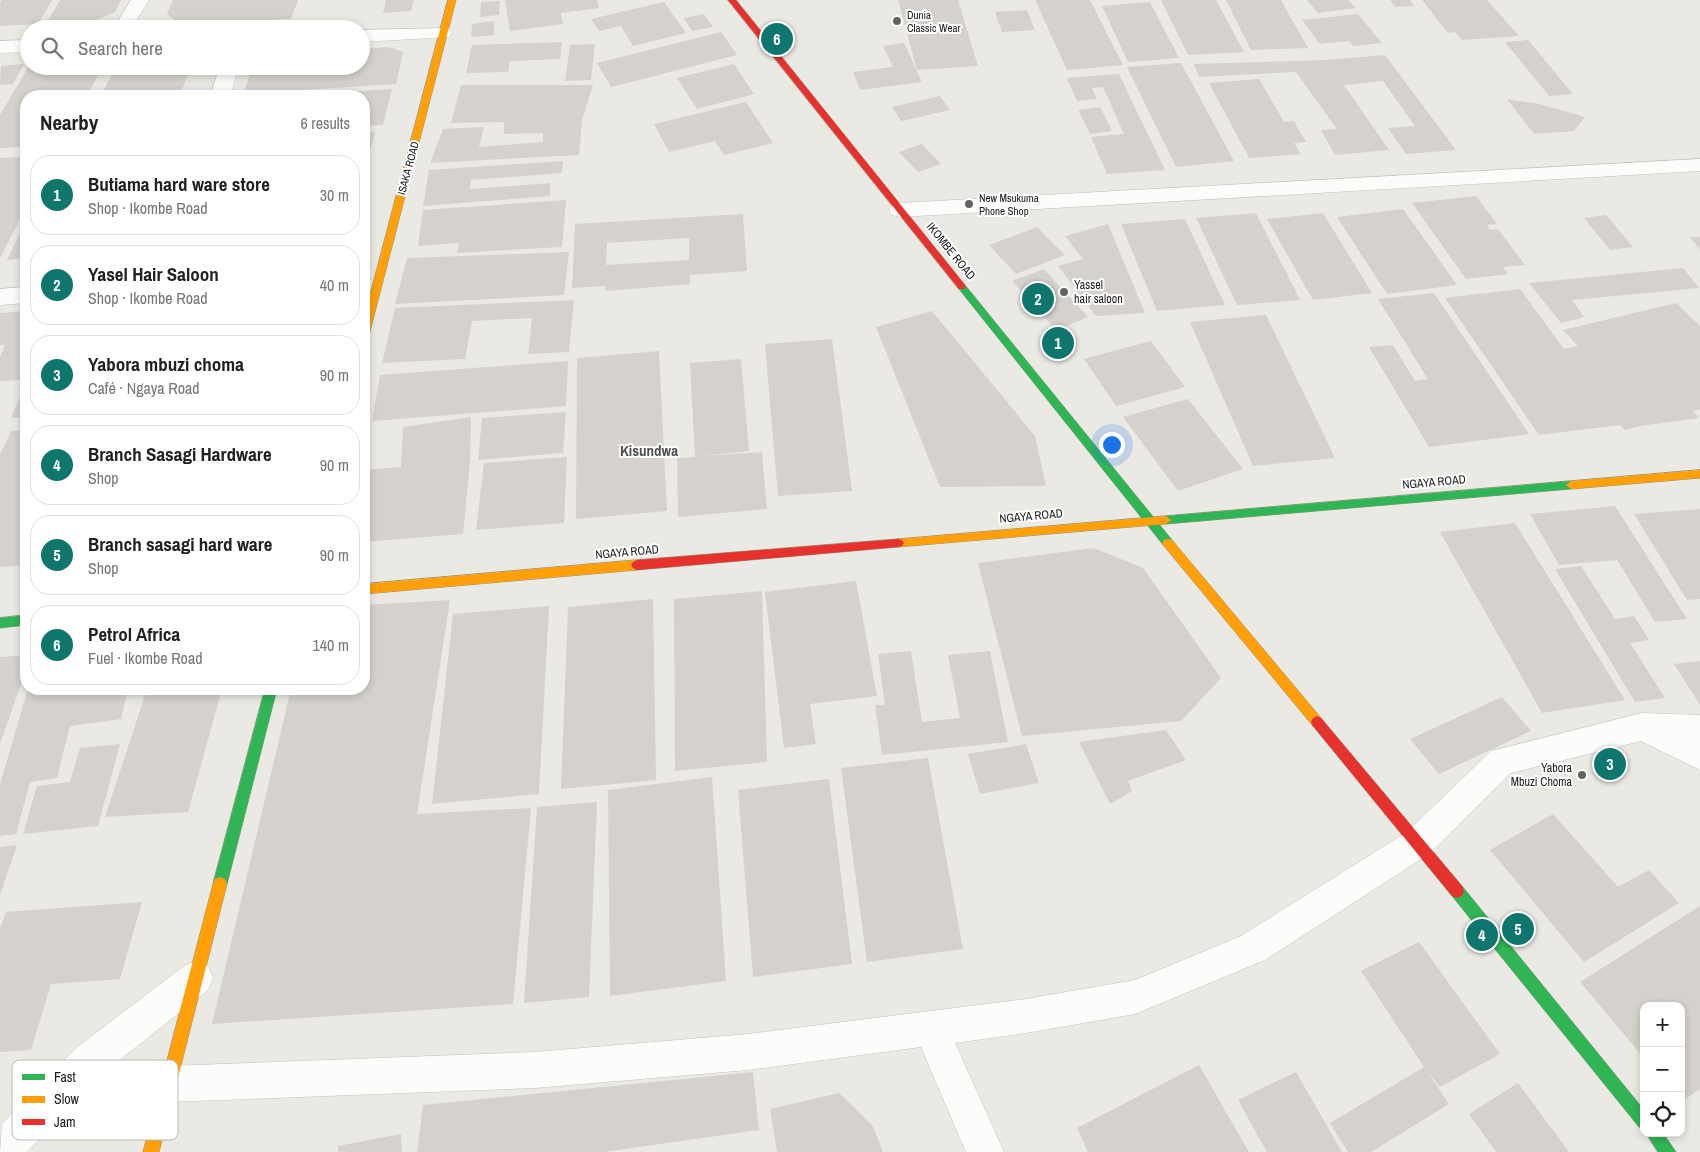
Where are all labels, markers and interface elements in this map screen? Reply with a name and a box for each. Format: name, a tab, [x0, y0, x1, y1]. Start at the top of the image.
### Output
place label: Dunia Classic Wear	[907, 8, 960, 35]
marker: Dunia Classic Wear	[891, 15, 903, 27]
search box	[20, 20, 370, 75]
pin: 6	[761, 20, 793, 58]
icon: search	[38, 34, 66, 62]
text: Search here	[78, 35, 163, 61]
text: Nearby	[40, 108, 98, 137]
text: 6 results	[300, 112, 350, 134]
street label: ISAKA ROAD	[394, 140, 422, 196]
text: Butiama hard ware store	[88, 171, 270, 197]
text: 1	[53, 184, 61, 206]
text: 30 m	[320, 184, 349, 206]
place label: New Msukuma Phone Shop	[979, 191, 1039, 218]
text: Shop · Ikombe Road	[88, 197, 208, 219]
marker: New Msukuma Phone Shop	[963, 198, 975, 210]
street label: IKOMBE ROAD	[923, 219, 979, 283]
text: Yasel Hair Saloon	[88, 261, 219, 287]
text: 2	[53, 274, 61, 296]
text: 40 m	[320, 274, 349, 296]
place label: Yassel hair saloon	[1074, 277, 1123, 307]
pin: 2	[1022, 280, 1054, 318]
marker: Yassel hair saloon	[1058, 286, 1070, 298]
text: Shop · Ikombe Road	[88, 287, 208, 309]
pin: 1	[1042, 324, 1074, 362]
text: Yabora mbuzi choma	[88, 351, 244, 377]
text: 3	[53, 364, 61, 386]
text: 90 m	[320, 364, 349, 386]
text: Café · Ngaya Road	[88, 377, 200, 399]
your location	[1099, 432, 1125, 458]
district label: Kisundwa	[620, 440, 678, 461]
text: Branch Sasagi Hardware	[88, 441, 272, 467]
text: 4	[53, 454, 61, 476]
text: 90 m	[320, 454, 349, 476]
text: Shop	[88, 467, 119, 489]
street label: NGAYA ROAD	[1402, 471, 1466, 493]
street label: NGAYA ROAD	[999, 505, 1063, 527]
text: Branch sasagi hard ware	[88, 531, 272, 557]
street label: NGAYA ROAD	[595, 541, 659, 563]
text: 5	[53, 544, 61, 566]
text: 90 m	[320, 544, 349, 566]
text: Shop	[88, 557, 119, 579]
text: Petrol Africa	[88, 621, 180, 647]
text: 6	[53, 634, 61, 656]
text: 140 m	[313, 634, 349, 656]
text: Fuel · Ikombe Road	[88, 647, 203, 669]
pin: 3	[1594, 745, 1626, 783]
place label: Yabora Mbuzi Choma	[1511, 760, 1573, 790]
marker: Yabora Mbuzi Choma	[1576, 769, 1588, 781]
pin: 5	[1502, 910, 1534, 948]
pin: 4	[1466, 916, 1498, 954]
map controls	[1640, 1002, 1685, 1137]
button: +	[1640, 1002, 1685, 1047]
button: −	[1640, 1047, 1685, 1092]
legend	[12, 1060, 178, 1140]
text: Fast	[54, 1068, 76, 1086]
text: Slow	[54, 1090, 80, 1108]
button: locate	[1640, 1092, 1685, 1137]
text: Jam	[54, 1113, 76, 1131]

